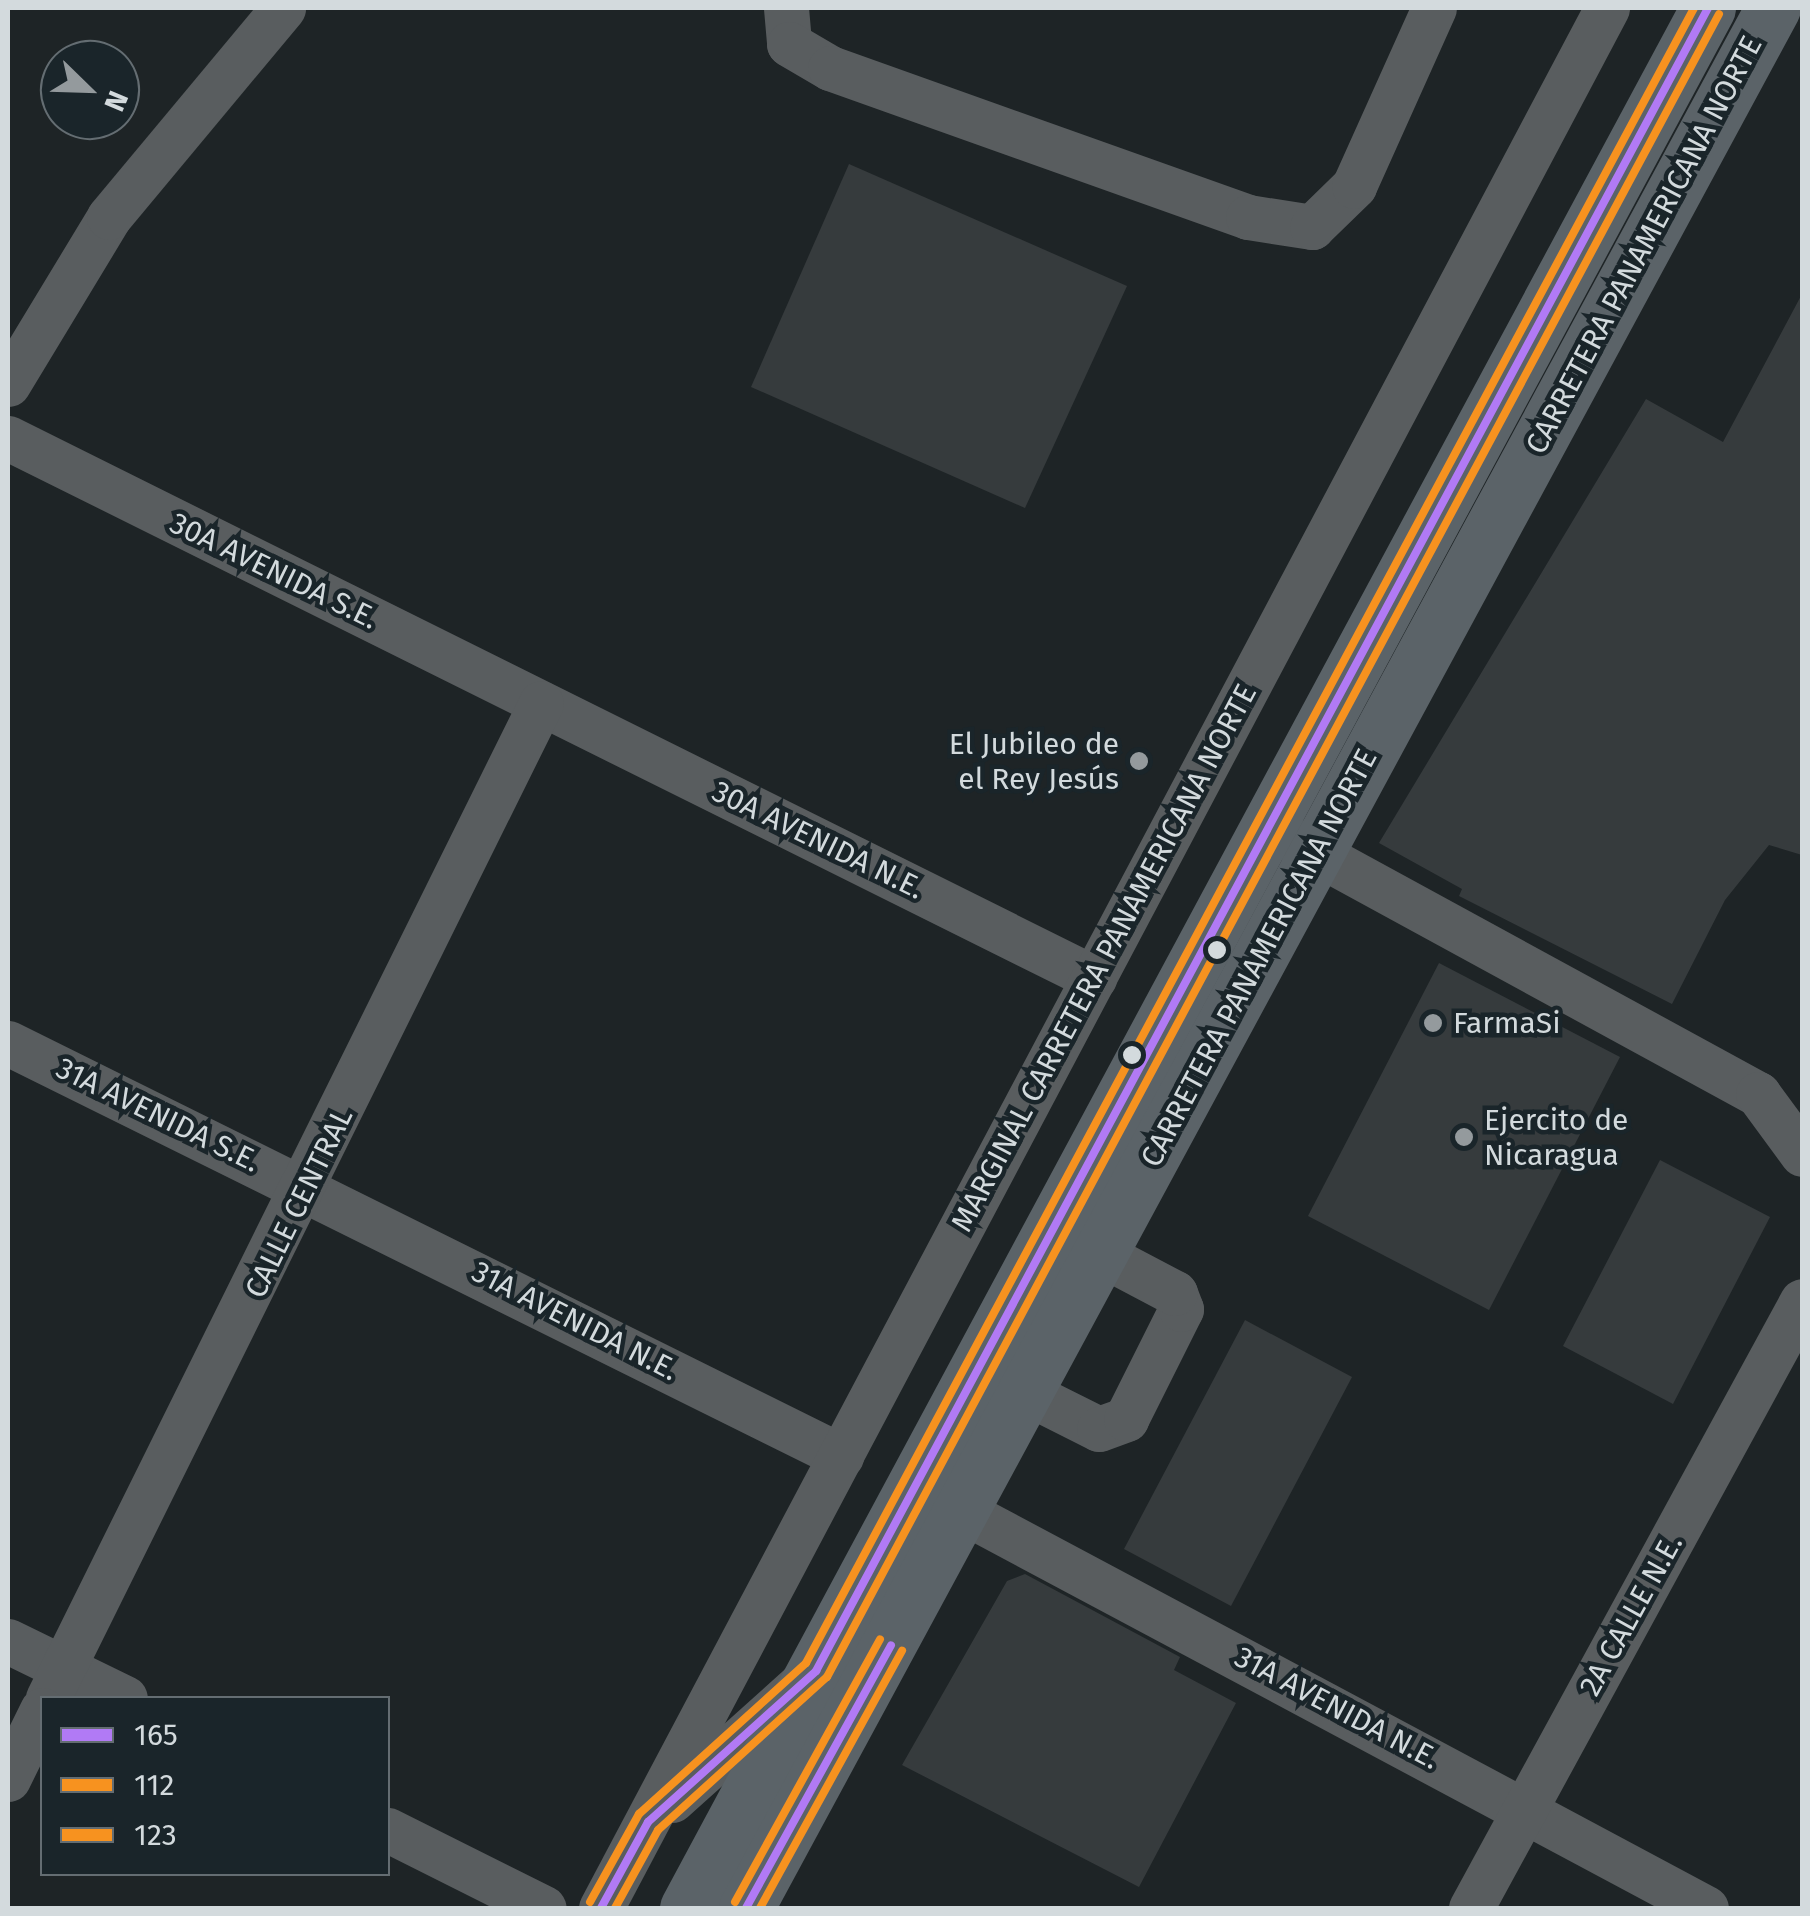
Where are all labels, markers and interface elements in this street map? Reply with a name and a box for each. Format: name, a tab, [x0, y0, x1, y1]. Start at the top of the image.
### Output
street label: CARRETERA PANAMERICANA NORTE	[1518, 30, 1770, 460]
north arrow	[40, 40, 140, 140]
text: N	[97, 86, 135, 116]
street label: 30A AVENIDA S.E.	[164, 505, 384, 637]
street label: MARGINAL CARRETERA PANAMERICANA NORTE	[944, 678, 1264, 1238]
place label: El Jubileo de el Rey Jesús	[949, 726, 1119, 796]
street label: CARRETERA PANAMERICANA NORTE	[1133, 743, 1385, 1173]
marker: El Jubileo de el Rey Jesús	[1128, 750, 1150, 772]
street label: 30A AVENIDA N.E.	[706, 773, 930, 907]
unlabelled marker	[1207, 940, 1227, 960]
place label: FarmaSi	[1453, 1005, 1561, 1041]
marker: FarmaSi	[1422, 1012, 1444, 1034]
unlabelled marker	[1122, 1045, 1142, 1065]
street label: 31A AVENIDA S.E.	[50, 1050, 266, 1180]
street label: CALLE CENTRAL	[237, 1102, 361, 1304]
place label: Ejercito de Nicaragua	[1484, 1102, 1628, 1172]
marker: Ejercito de Nicaragua	[1453, 1126, 1475, 1148]
street label: 31A AVENIDA N.E.	[466, 1254, 684, 1388]
street label: 2A CALLE N.E.	[1572, 1528, 1690, 1702]
street label: 31A AVENIDA N.E.	[1229, 1639, 1445, 1777]
legend	[40, 1696, 390, 1876]
text: 165	[134, 1717, 178, 1753]
text: 112	[134, 1767, 174, 1803]
text: 123	[134, 1817, 177, 1853]

